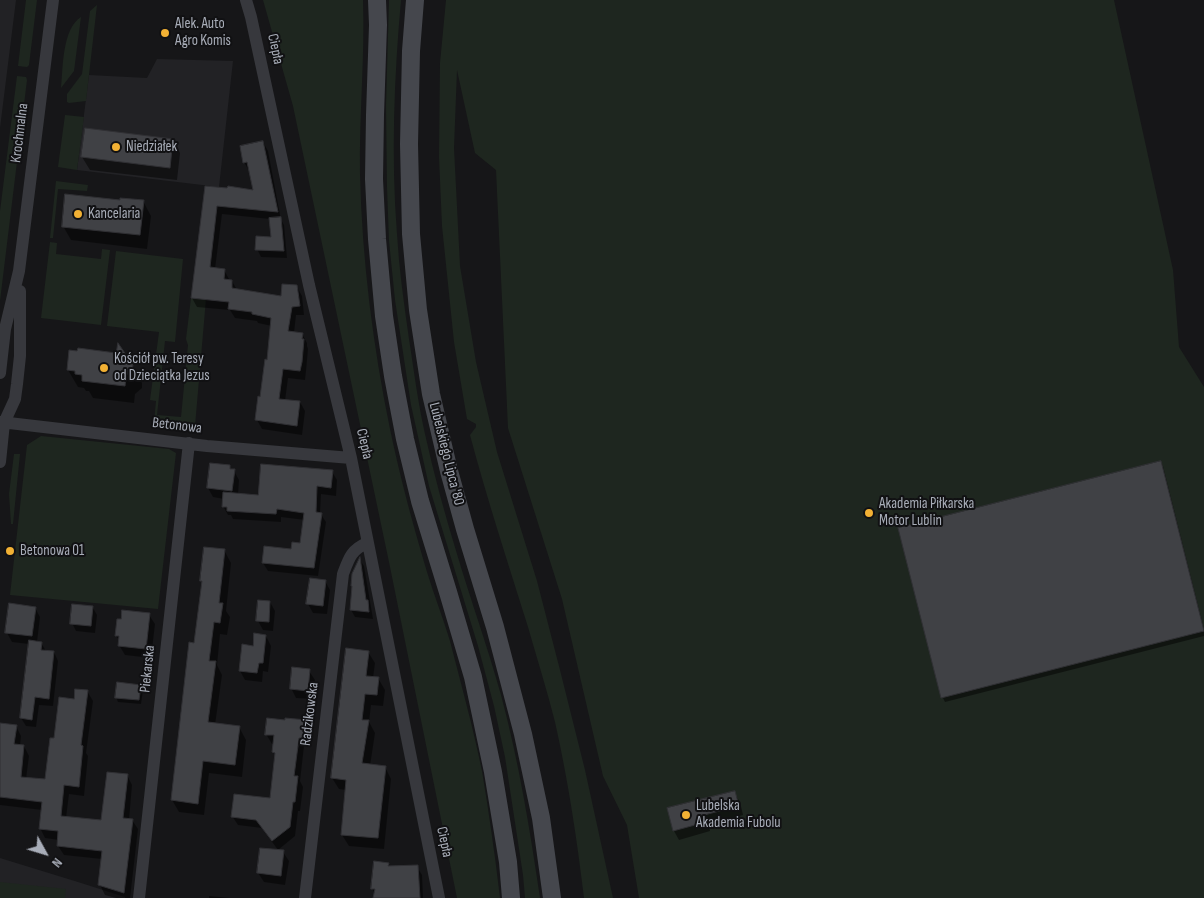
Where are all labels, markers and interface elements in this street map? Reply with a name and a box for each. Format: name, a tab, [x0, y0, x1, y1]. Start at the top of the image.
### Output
place label: Alek. Auto Agro Komis	[175, 15, 231, 50]
marker: Alek. Auto Agro Komis	[159, 27, 171, 39]
street label: Ciepła	[263, 32, 287, 66]
street label: Krochmalna	[7, 102, 33, 164]
place label: Niedziałek	[126, 138, 177, 156]
marker: Niedziałek	[110, 141, 122, 153]
place label: Kancelaria	[88, 205, 140, 223]
marker: Kancelaria	[72, 208, 84, 220]
place label: Kościół pw. Teresy od Dzieciątka Jezus	[114, 350, 210, 385]
marker: Kościół pw. Teresy od Dzieciątka Jezus	[98, 362, 110, 374]
street label: Lubelskiego Lipca '80	[425, 401, 467, 507]
street label: Betonowa	[151, 414, 203, 438]
street label: Ciepła	[352, 427, 376, 461]
place label: Akademia Piłkarska Motor Lublin	[879, 495, 974, 530]
marker: Akademia Piłkarska Motor Lublin	[863, 507, 875, 519]
place label: Betonowa 01	[20, 542, 84, 560]
marker: Betonowa 01	[4, 545, 16, 557]
street label: Piekarska	[137, 644, 159, 694]
street label: Radzikowska	[297, 681, 323, 747]
place label: Lubelska Akademia Fubolu	[696, 797, 780, 832]
marker: Lubelska Akademia Fubolu	[680, 809, 692, 821]
street label: Ciepła	[432, 825, 456, 859]
north arrow	[20, 828, 70, 878]
text: N	[48, 854, 66, 871]

